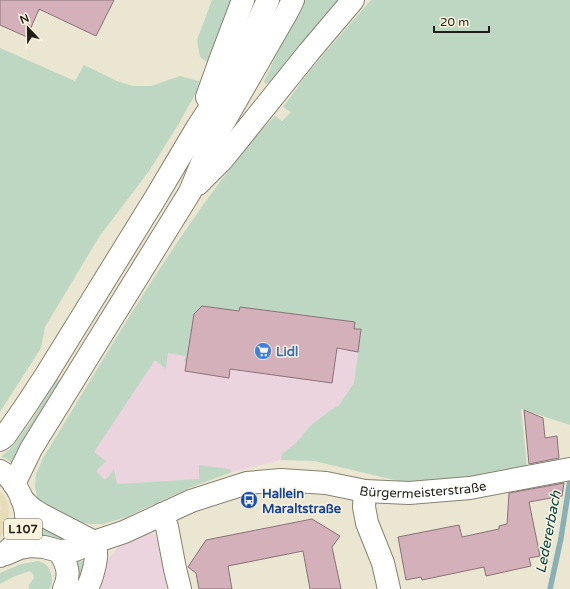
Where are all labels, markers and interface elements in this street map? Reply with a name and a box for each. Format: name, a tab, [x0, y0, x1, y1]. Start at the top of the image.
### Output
north arrow	[8, 8, 48, 48]
scale bar	[434, 8, 489, 34]
text: N	[18, 12, 31, 27]
text: 20 m	[440, 15, 469, 29]
supermarket icon: Lidl	[253, 341, 273, 361]
place label: Lidl	[276, 344, 298, 360]
street label: Bürgermeisterstraße	[358, 478, 488, 502]
place label: Hallein Maraltstraße	[262, 486, 342, 517]
water label: Ledererbach	[532, 489, 565, 575]
bus stop icon: Hallein Maraltstraße	[239, 490, 259, 510]
road number: L107	[4, 519, 42, 539]

